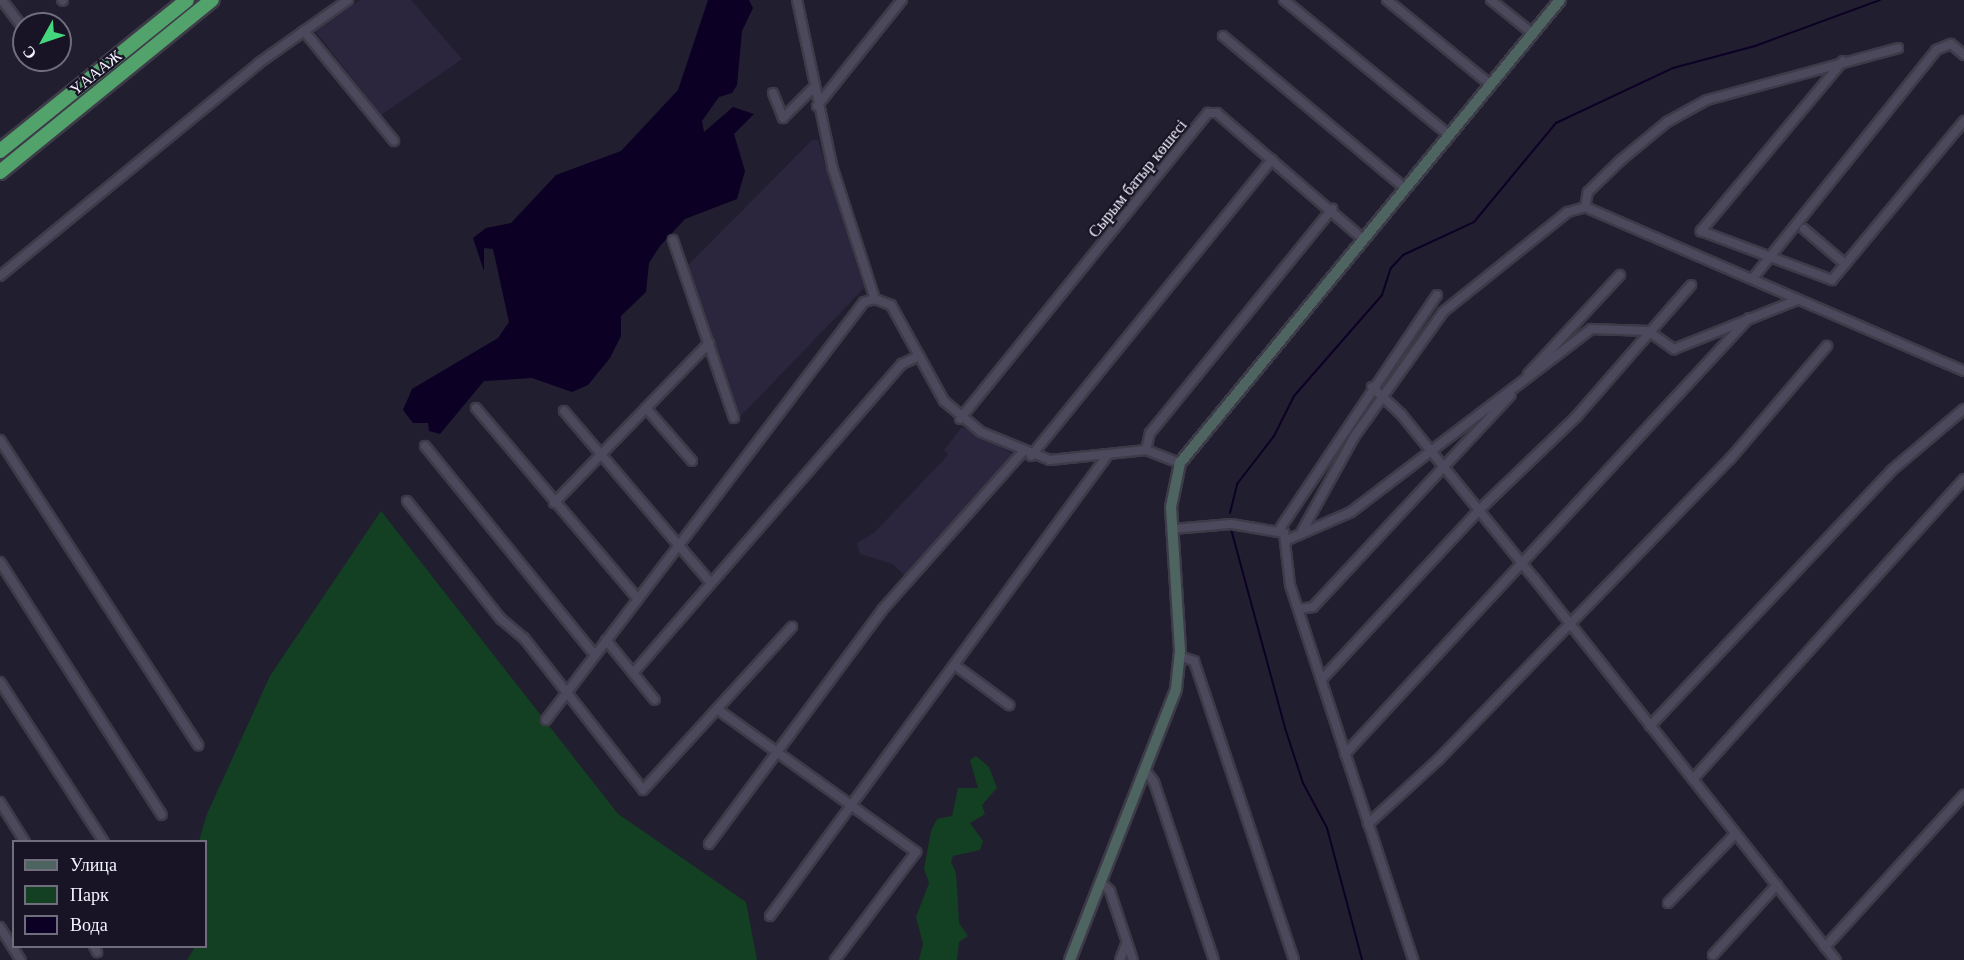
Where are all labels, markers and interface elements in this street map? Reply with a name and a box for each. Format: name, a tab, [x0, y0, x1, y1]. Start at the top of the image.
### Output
north arrow	[12, 12, 72, 72]
text: С	[19, 43, 40, 62]
street label: ҮАААЖ	[66, 46, 126, 100]
street label: Сырым батыр көшесі	[1085, 116, 1191, 242]
legend	[12, 840, 207, 948]
text: Улица	[70, 855, 117, 875]
text: Парк	[70, 885, 109, 905]
text: Вода	[70, 915, 108, 935]

